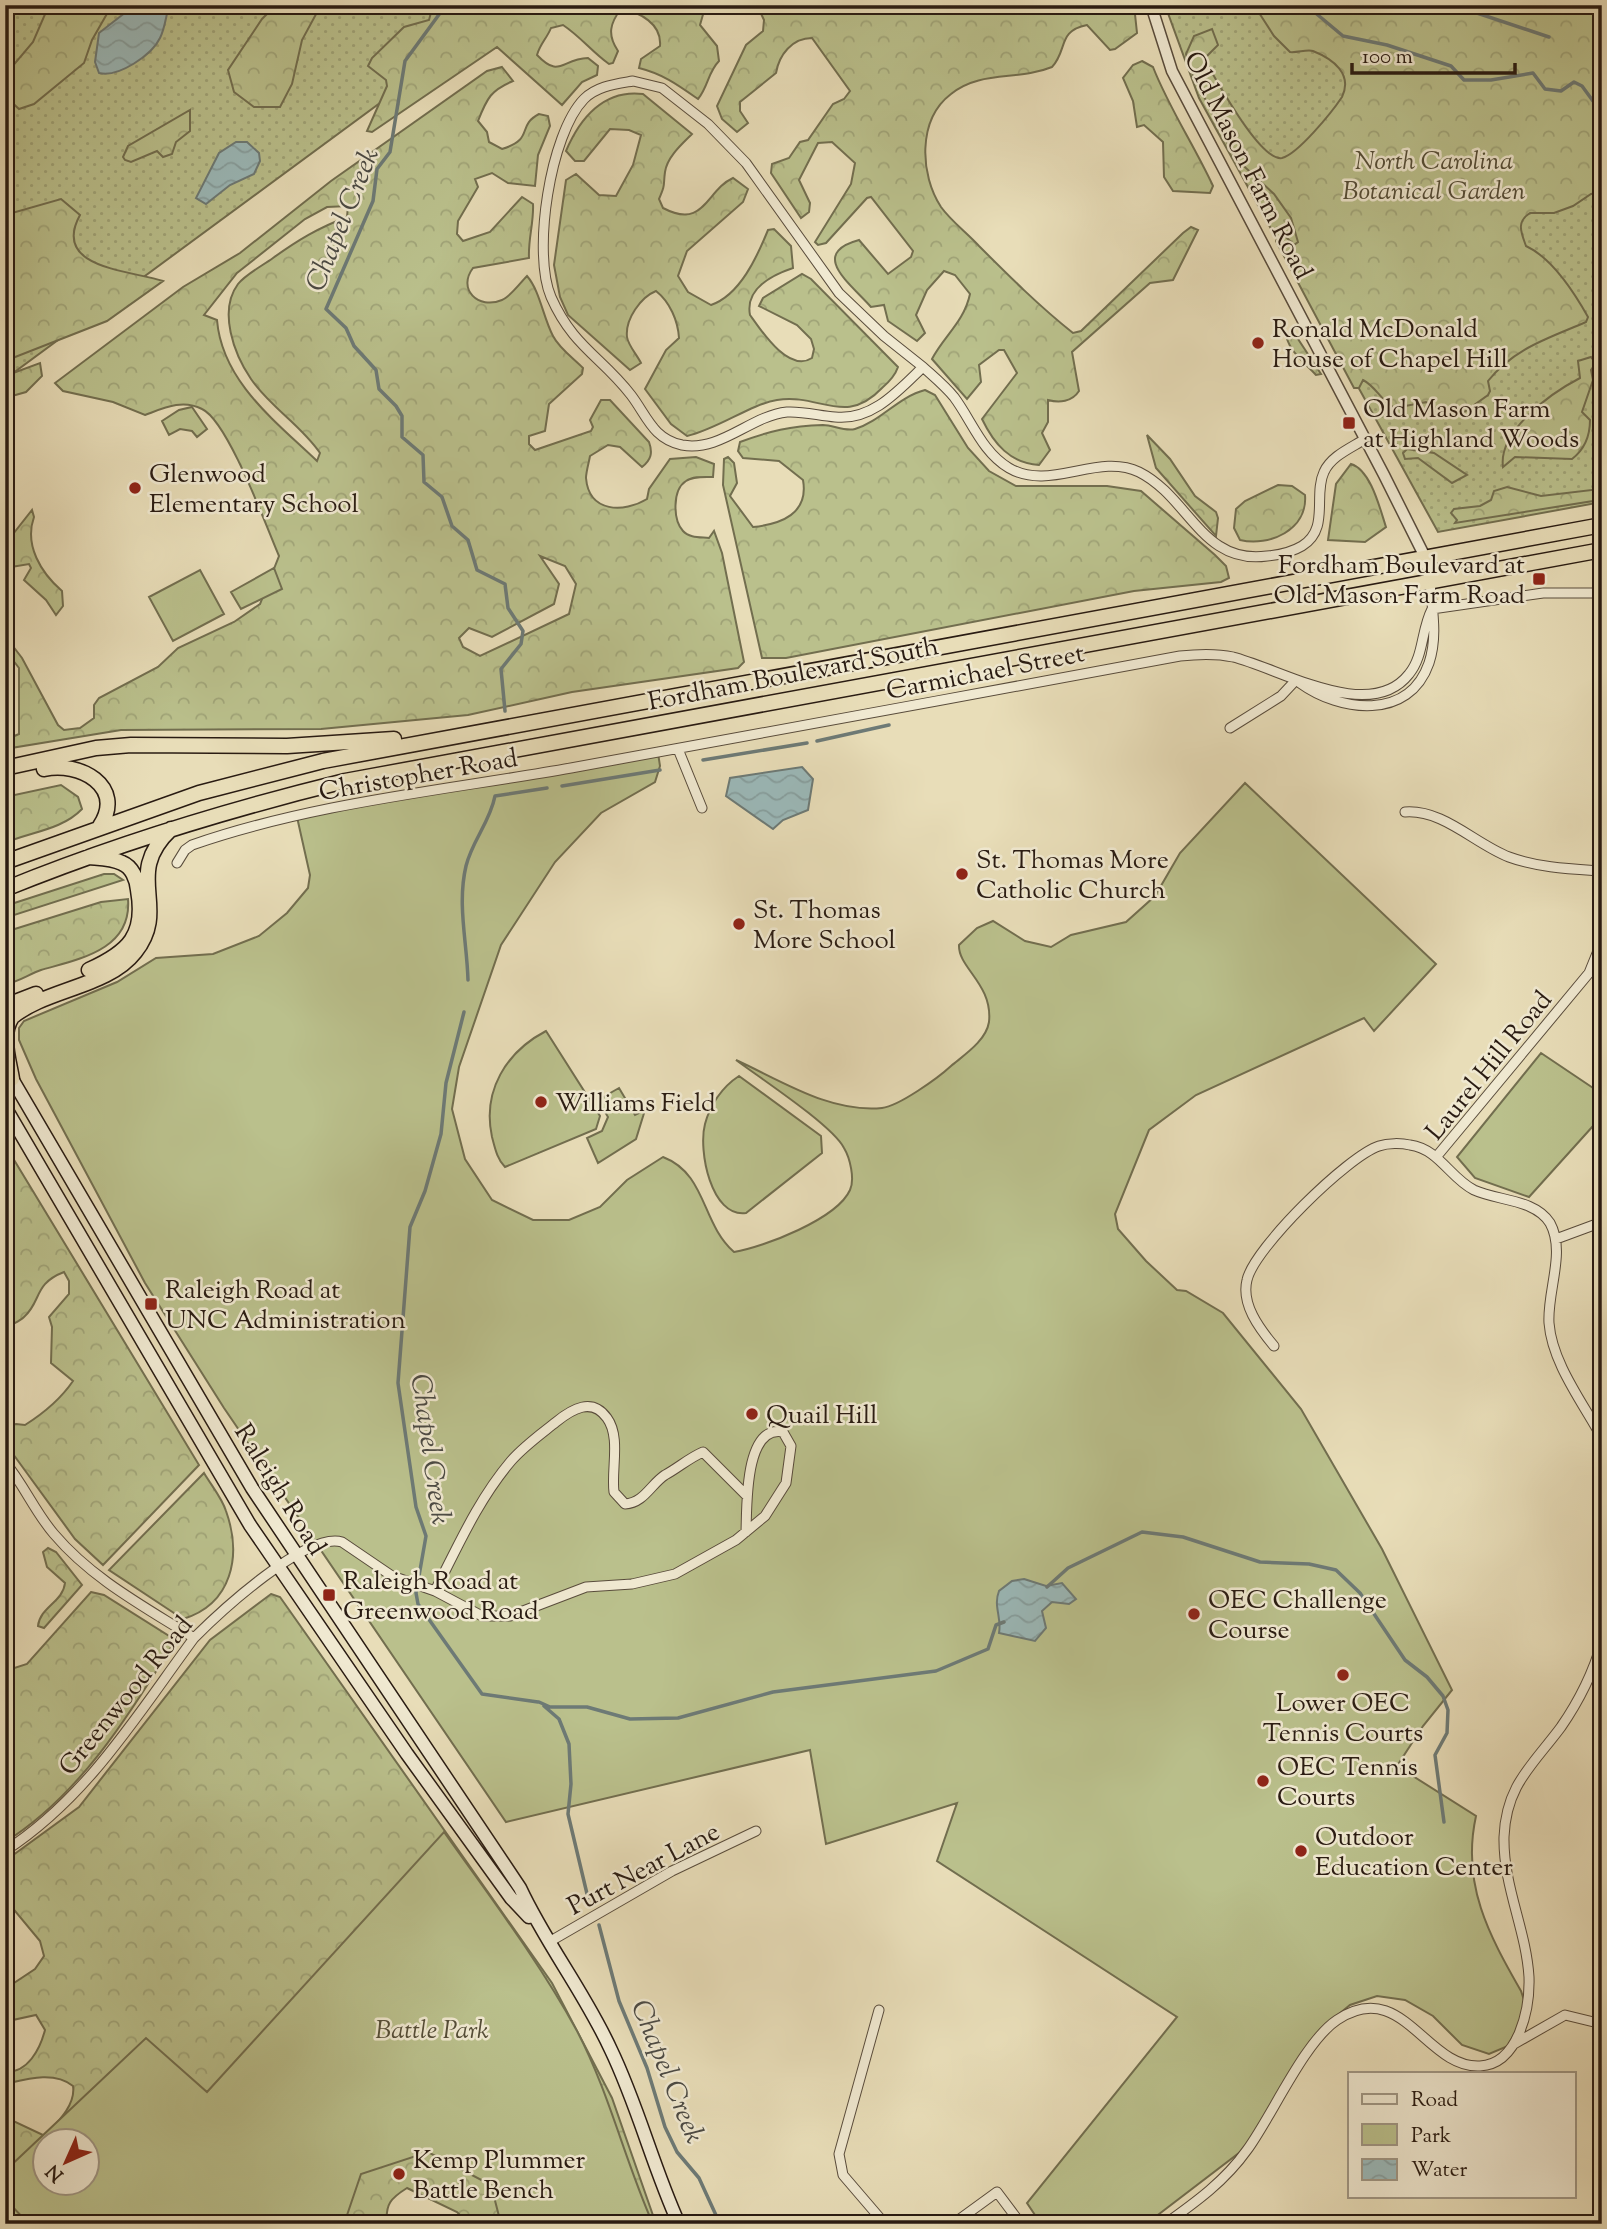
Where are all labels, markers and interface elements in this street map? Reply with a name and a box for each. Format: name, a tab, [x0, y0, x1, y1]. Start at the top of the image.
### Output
scale bar	[1352, 32, 1514, 76]
text: 100 m	[1362, 43, 1413, 73]
street label: Old Mason Farm Road	[1173, 46, 1320, 287]
water label: Chapel Creek	[297, 142, 391, 298]
park label: North Carolina Botanical Garden	[1343, 144, 1526, 211]
place label: Ronald McDonald House of Chapel Hill	[1272, 312, 1508, 379]
marker: Ronald McDonald House of Chapel Hill	[1250, 335, 1266, 351]
place label: Old Mason Farm at Highland Woods	[1363, 392, 1579, 459]
marker: Old Mason Farm at Highland Woods	[1341, 415, 1357, 431]
place label: Glenwood Elementary School	[149, 457, 359, 524]
marker: Glenwood Elementary School	[127, 480, 143, 496]
place label: Fordham Boulevard at Old Mason Farm Road	[1274, 548, 1525, 615]
marker: Fordham Boulevard at Old Mason Farm Road	[1531, 571, 1547, 587]
street label: Fordham Boulevard South	[645, 629, 942, 722]
street label: Carmichael Street	[883, 636, 1088, 711]
street label: Christopher Road	[316, 741, 521, 812]
place label: St. Thomas More Catholic Church	[976, 843, 1169, 910]
marker: St. Thomas More Catholic Church	[954, 866, 970, 882]
place label: St. Thomas More School	[753, 893, 896, 960]
marker: St. Thomas More School	[731, 916, 747, 932]
street label: Laurel Hill Road	[1418, 983, 1562, 1149]
place label: Williams Field	[555, 1086, 716, 1123]
marker: Williams Field	[533, 1094, 549, 1110]
place label: Raleigh Road at UNC Administration	[165, 1273, 406, 1340]
marker: Raleigh Road at UNC Administration	[143, 1296, 159, 1312]
water label: Chapel Creek	[399, 1372, 459, 1528]
place label: Quail Hill	[766, 1398, 877, 1435]
marker: Quail Hill	[744, 1406, 760, 1422]
street label: Raleigh Road	[224, 1417, 334, 1564]
place label: Raleigh Road at Greenwood Road	[343, 1564, 539, 1631]
place label: OEC Challenge Course	[1208, 1583, 1387, 1650]
marker: Raleigh Road at Greenwood Road	[321, 1587, 337, 1603]
marker: OEC Challenge Course	[1186, 1606, 1202, 1622]
street label: Greenwood Road	[51, 1609, 203, 1784]
marker: Lower OEC Tennis Courts	[1335, 1667, 1351, 1683]
place label: Lower OEC Tennis Courts	[1263, 1686, 1423, 1753]
place label: OEC Tennis Courts	[1277, 1750, 1418, 1817]
marker: OEC Tennis Courts	[1255, 1773, 1271, 1789]
street label: Purt Near Lane	[561, 1814, 727, 1926]
place label: Outdoor Education Center	[1315, 1820, 1513, 1887]
marker: Outdoor Education Center	[1293, 1843, 1309, 1859]
water label: Chapel Creek	[619, 1994, 713, 2150]
park label: Battle Park	[375, 2013, 489, 2050]
legend	[1348, 2072, 1576, 2198]
text: Road	[1411, 2086, 1458, 2116]
text: Park	[1411, 2122, 1452, 2152]
north arrow	[32, 2128, 102, 2198]
place label: Kemp Plummer Battle Bench	[413, 2143, 586, 2210]
text: Water	[1411, 2156, 1468, 2186]
text: N	[41, 2157, 71, 2187]
marker: Kemp Plummer Battle Bench	[391, 2166, 407, 2182]

